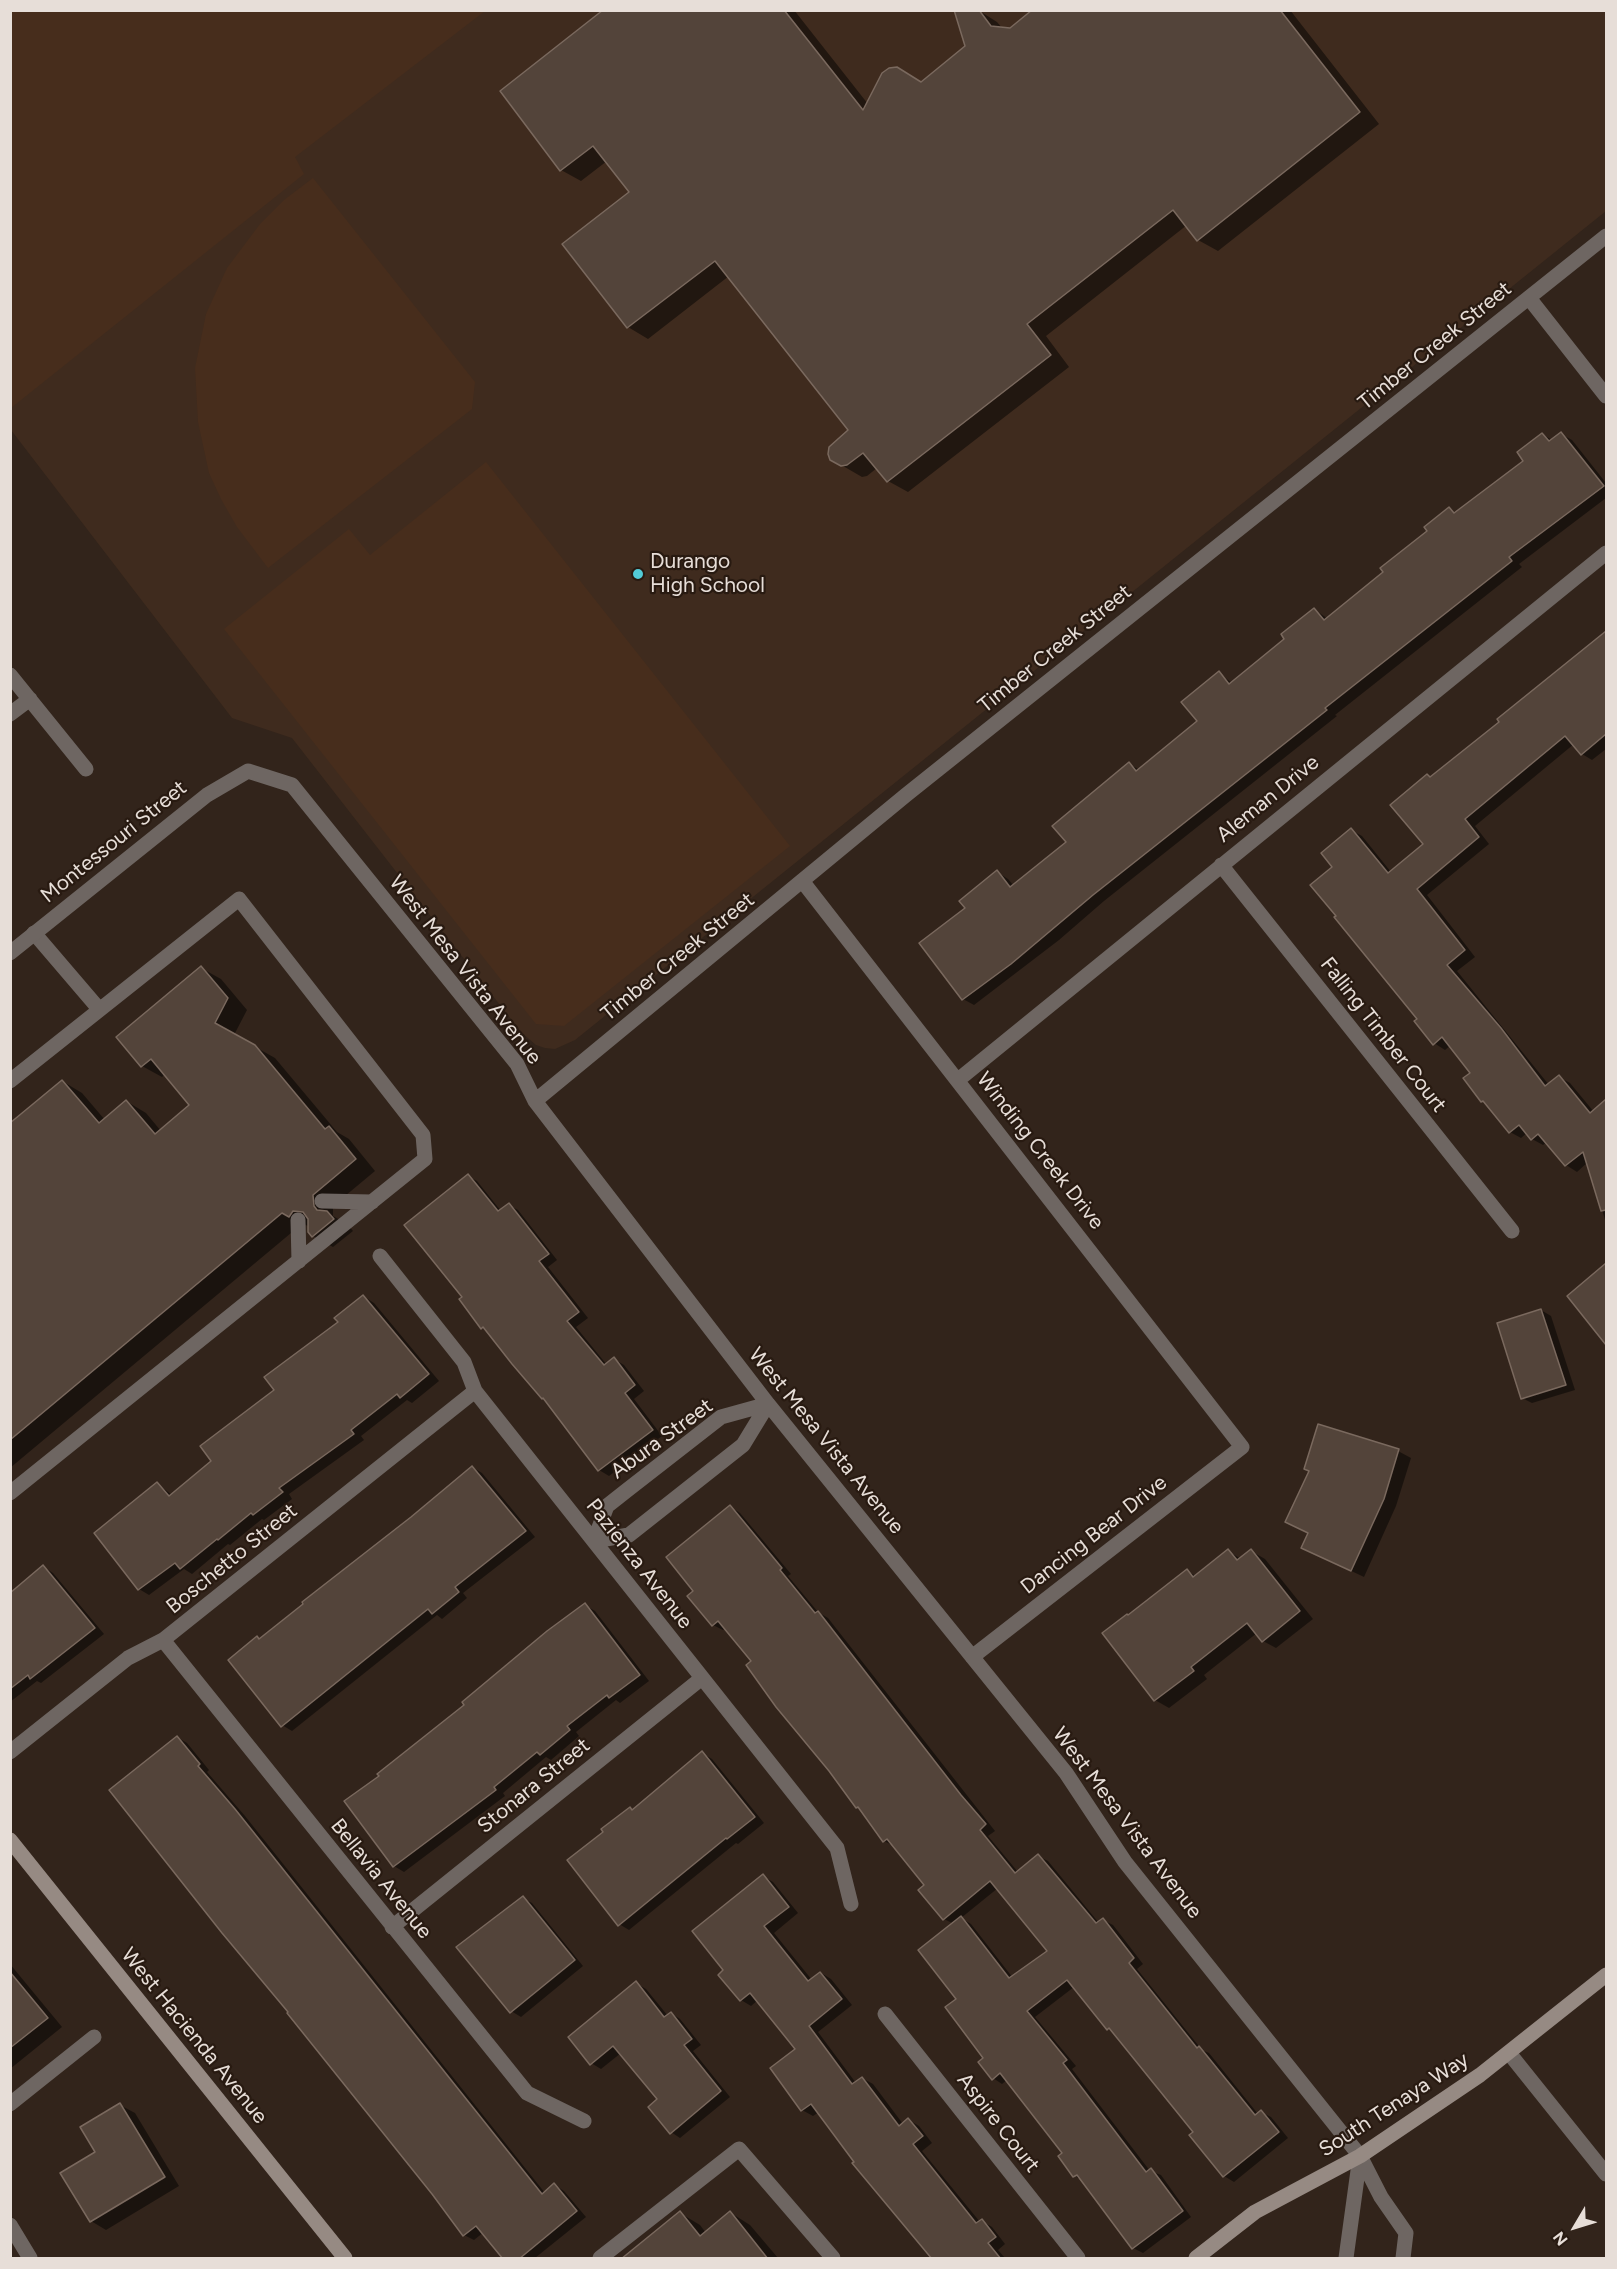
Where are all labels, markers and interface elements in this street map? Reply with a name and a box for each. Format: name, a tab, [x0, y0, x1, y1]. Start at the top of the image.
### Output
street label: Timber Creek Street	[1353, 277, 1517, 415]
place label: Durango High School	[650, 549, 765, 599]
marker: Durango High School	[631, 567, 645, 581]
street label: Timber Creek Street	[973, 580, 1137, 718]
street label: Aleman Drive	[1212, 750, 1324, 848]
street label: Montessouri Street	[36, 775, 192, 909]
street label: West Mesa Vista Avenue	[383, 871, 547, 1069]
street label: Timber Creek Street	[596, 888, 760, 1026]
street label: Falling Timber Court	[1315, 952, 1451, 1118]
street label: Winding Creek Drive	[971, 1067, 1109, 1235]
street label: West Mesa Vista Avenue	[743, 1343, 909, 1539]
street label: Abura Street	[606, 1394, 718, 1484]
street label: Dancing Bear Drive	[1016, 1470, 1172, 1600]
street label: Pazienza Avenue	[580, 1494, 698, 1634]
street label: Boschetto Street	[161, 1498, 303, 1620]
street label: West Mesa Vista Avenue	[1047, 1723, 1207, 1923]
street label: Stonara Street	[473, 1733, 595, 1839]
street label: Bellavia Avenue	[325, 1814, 437, 1944]
street label: West Hacienda Avenue	[115, 1943, 273, 2129]
street label: South Tenaya Way	[1314, 2047, 1474, 2163]
street label: Aspire Court	[951, 2068, 1045, 2178]
north arrow	[1545, 2197, 1605, 2257]
text: N	[1549, 2228, 1572, 2249]

